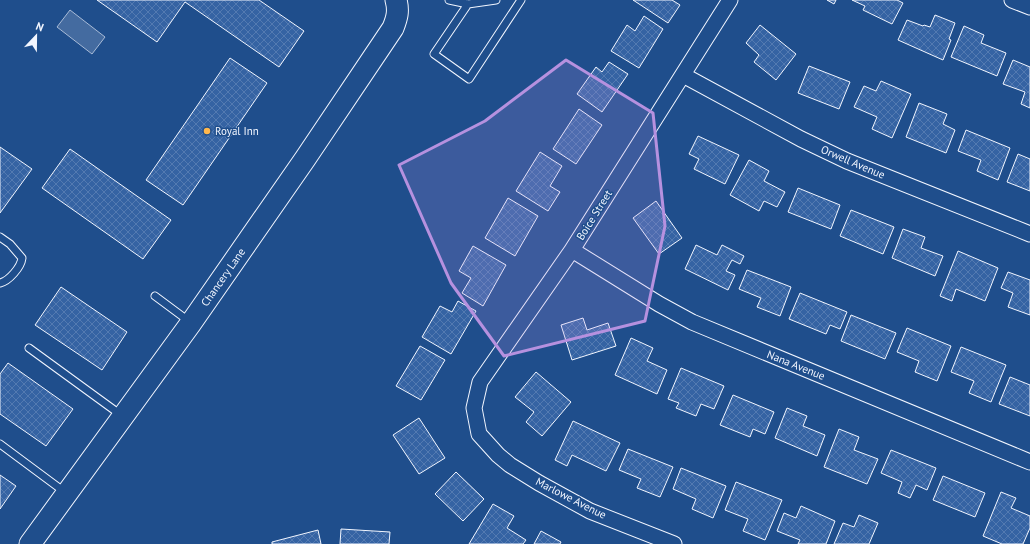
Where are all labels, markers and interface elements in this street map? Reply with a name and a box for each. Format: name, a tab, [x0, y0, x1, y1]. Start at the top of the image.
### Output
north arrow	[16, 16, 56, 56]
text: N	[34, 19, 46, 35]
place label: Royal Inn	[215, 124, 259, 138]
marker: Royal Inn	[202, 126, 212, 136]
street label: Orwell Avenue	[819, 142, 887, 182]
street label: Boice Street	[573, 187, 615, 243]
street label: Chancery Lane	[198, 245, 248, 309]
street label: Nana Avenue	[765, 347, 827, 383]
street label: Marlowe Avenue	[533, 474, 609, 522]

